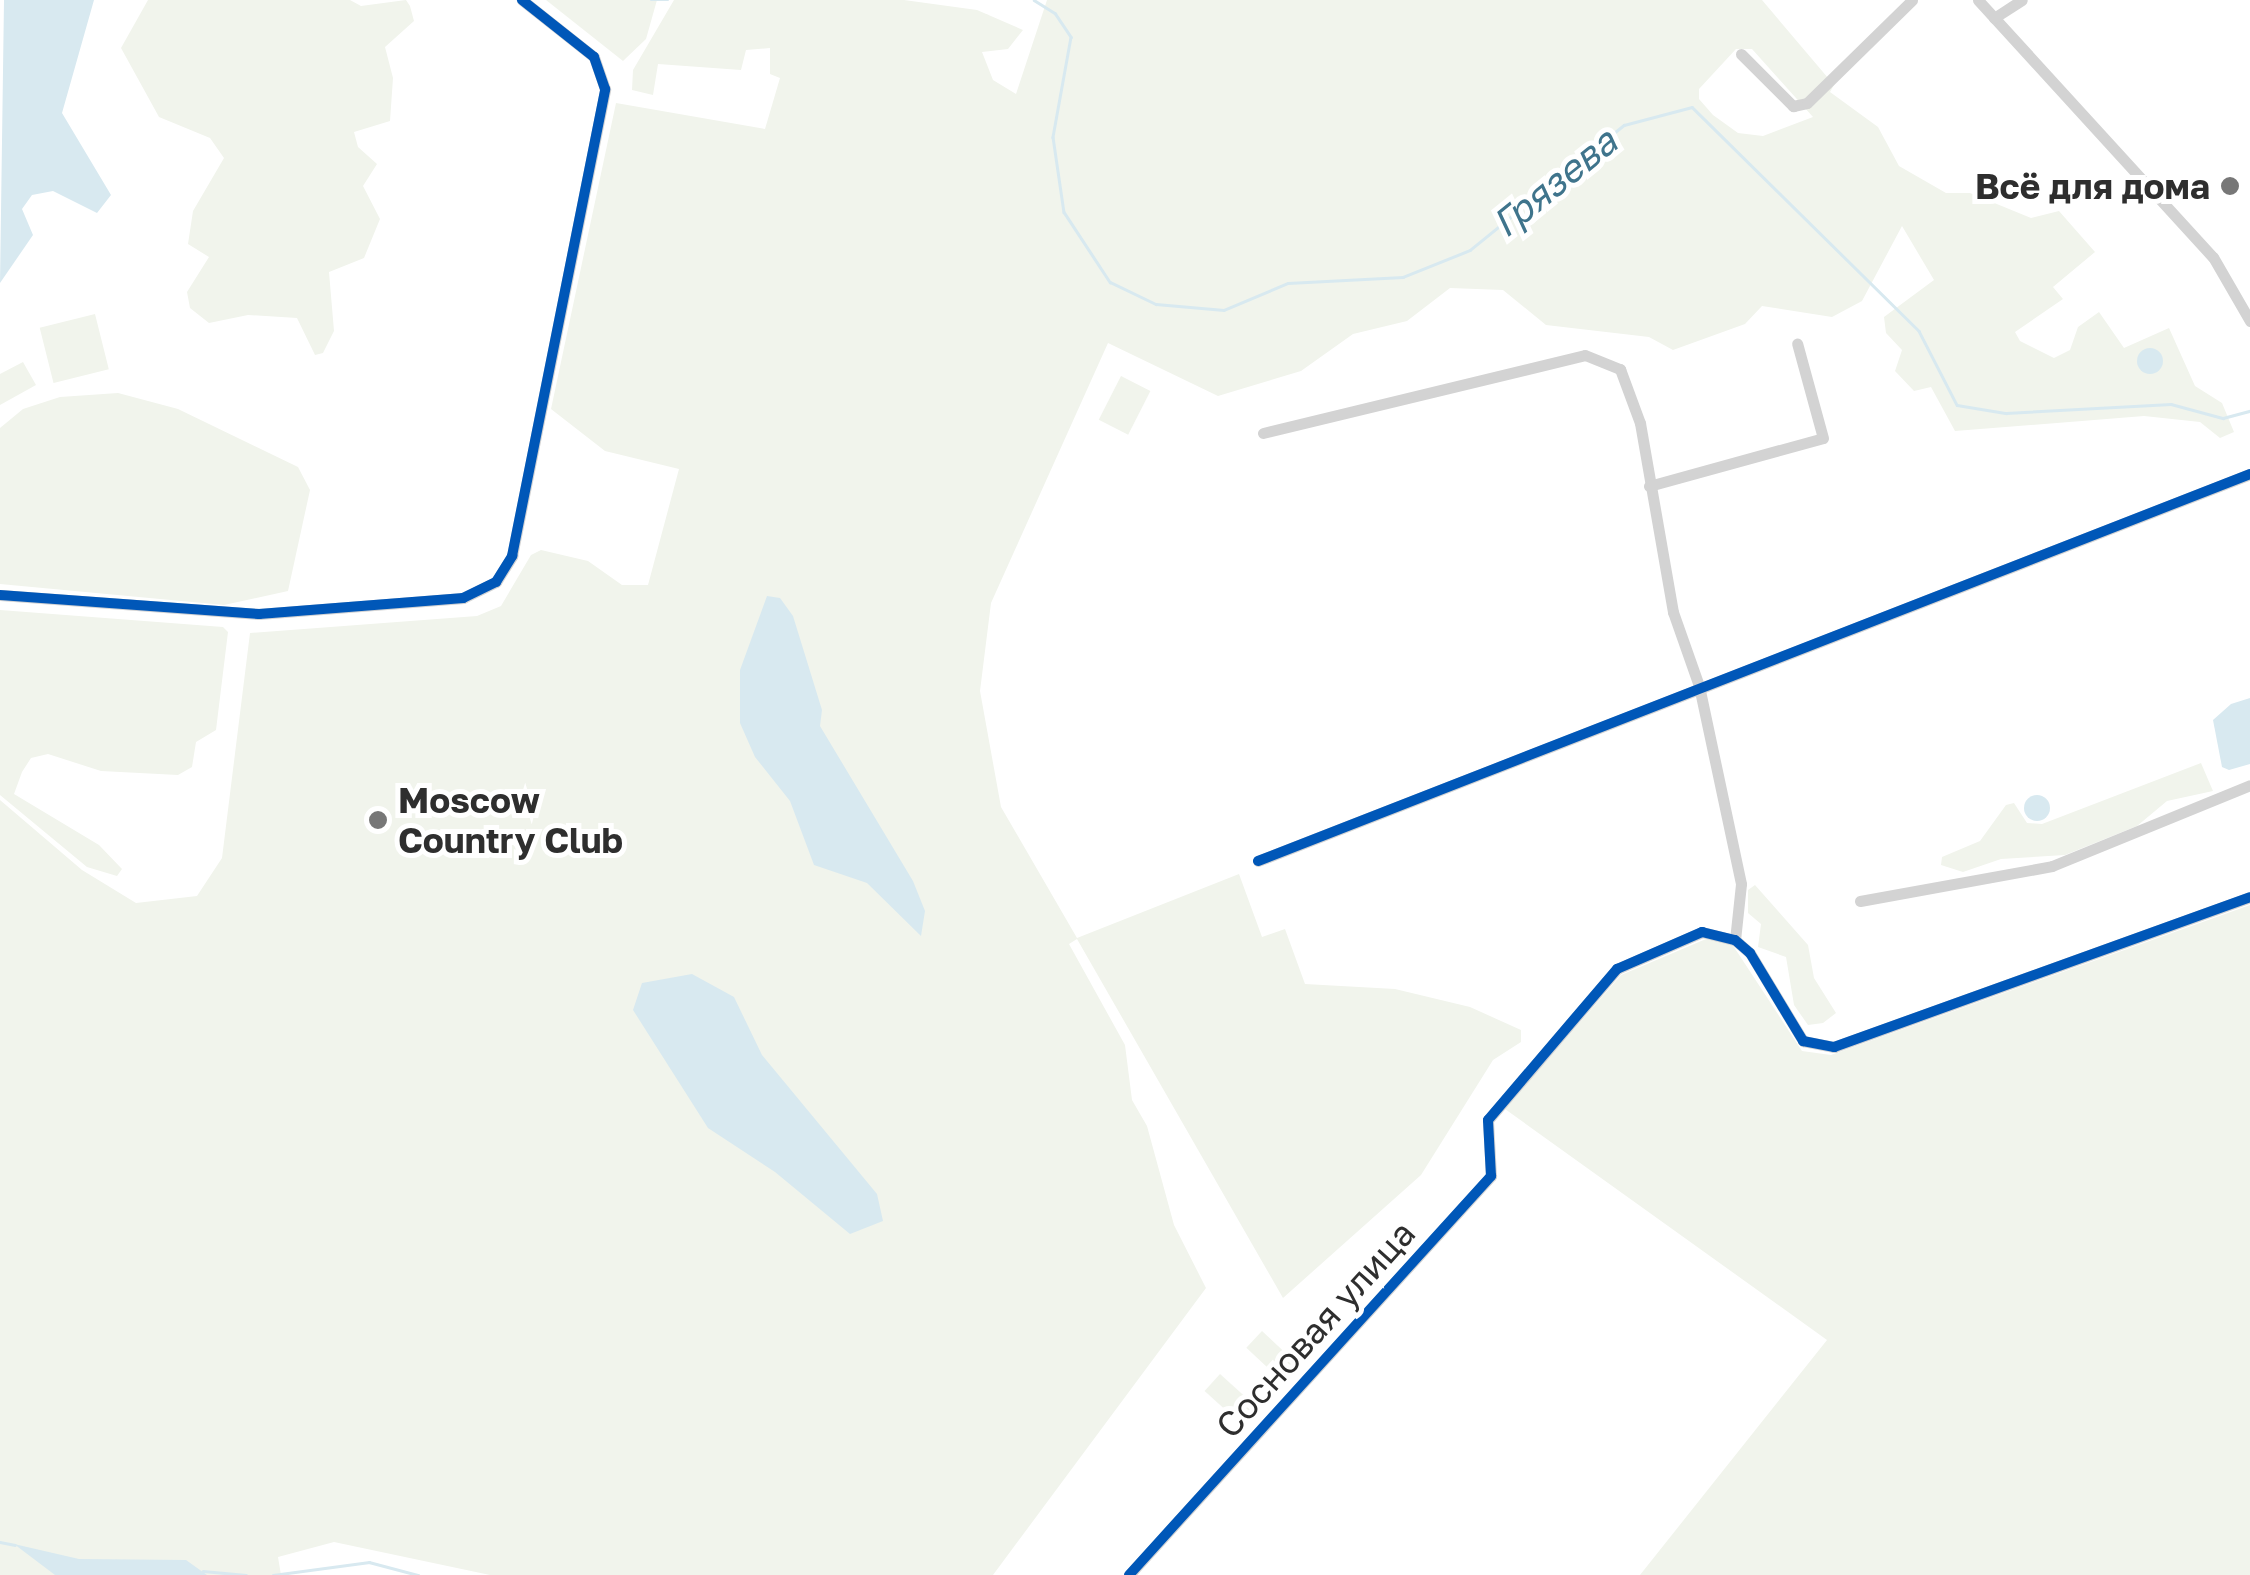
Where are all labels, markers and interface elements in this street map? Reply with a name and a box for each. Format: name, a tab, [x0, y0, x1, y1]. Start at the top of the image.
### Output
water label: Грязева	[1483, 118, 1625, 246]
place label: Всё для дома	[1975, 165, 2210, 207]
marker: Всё для дома	[2219, 175, 2241, 197]
place label: Moscow Country Club	[398, 779, 623, 861]
marker: Moscow Country Club	[367, 809, 389, 831]
street label: Сосновая улица	[1207, 1212, 1423, 1446]

